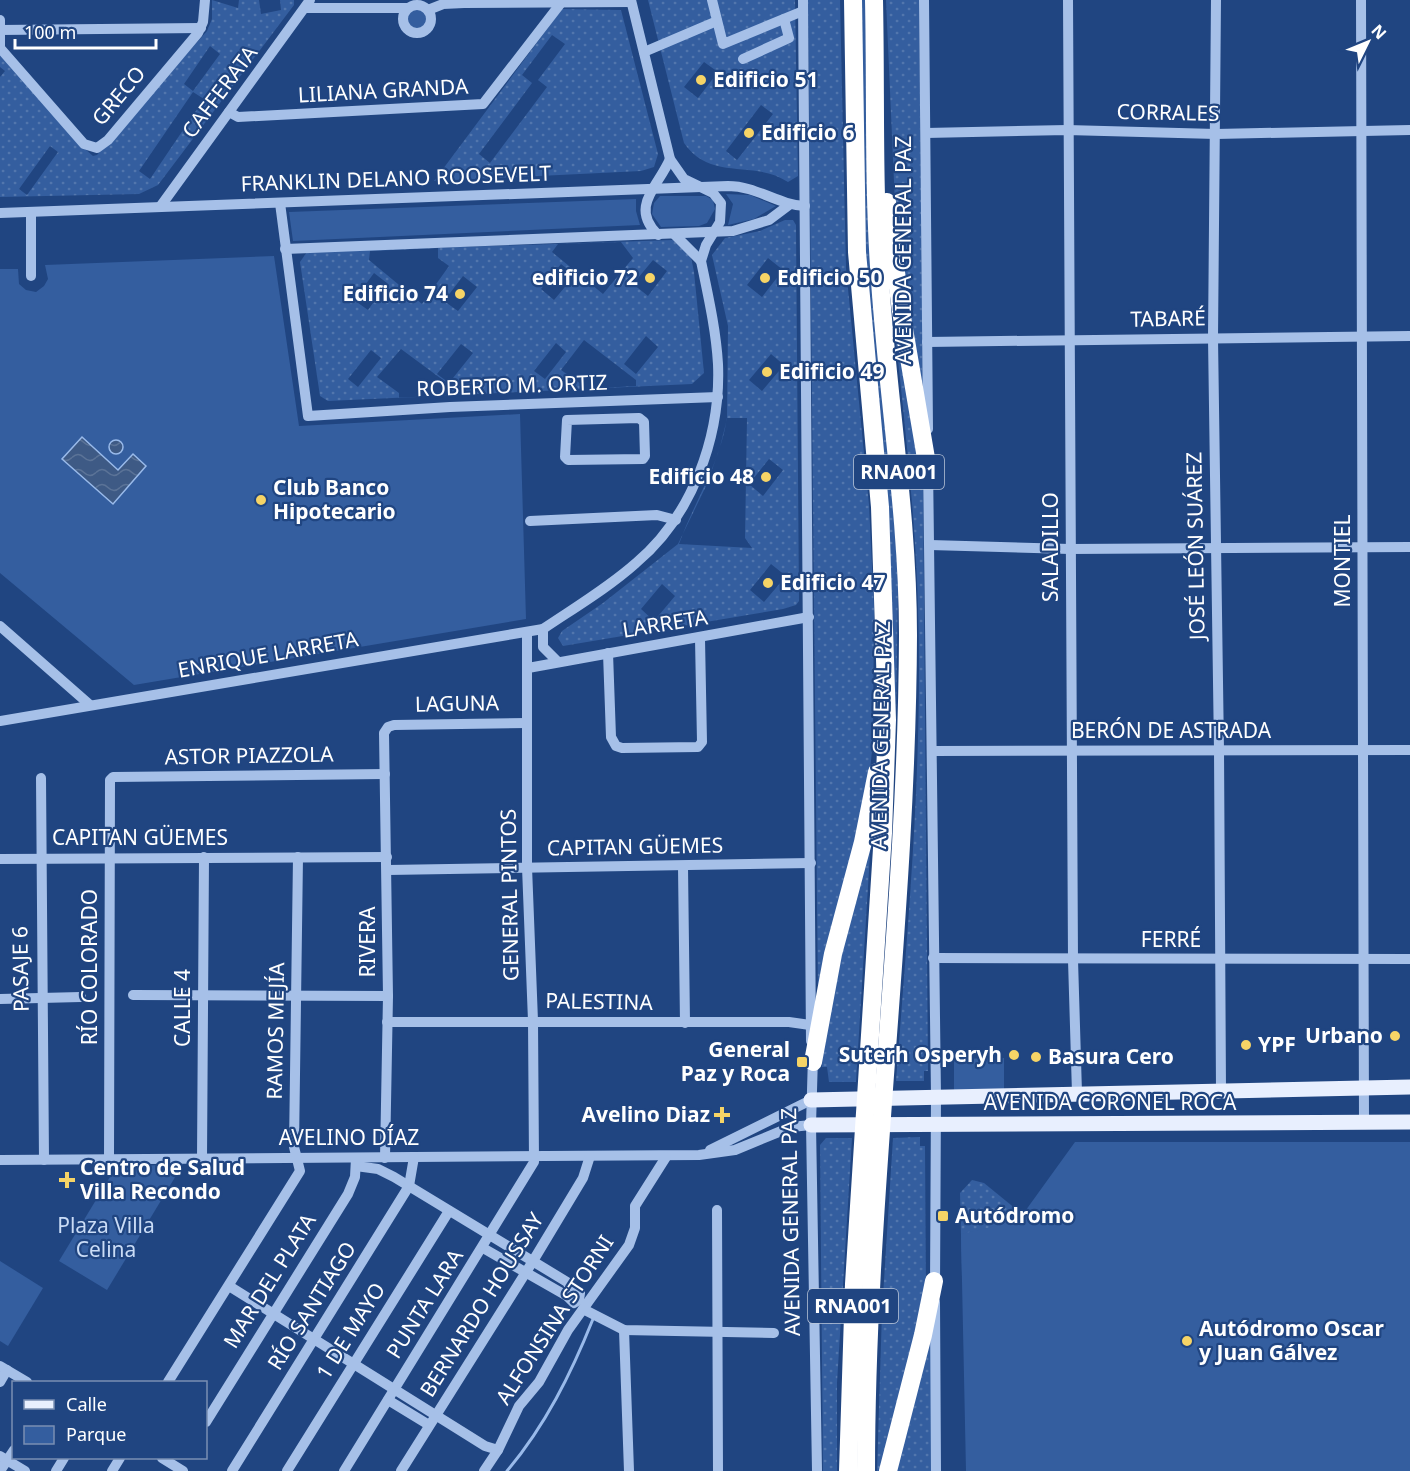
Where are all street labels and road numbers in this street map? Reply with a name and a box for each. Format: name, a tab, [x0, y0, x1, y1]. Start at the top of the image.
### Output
street label: CAFFERATA	[175, 39, 263, 143]
street label: GRECO	[85, 60, 151, 131]
street label: LILIANA GRANDA	[297, 72, 469, 108]
street label: CORRALES	[1116, 97, 1220, 127]
street label: AVENIDA GENERAL PAZ	[889, 136, 917, 364]
street label: FRANKLIN DELANO ROOSEVELT	[240, 159, 552, 197]
street label: TABARÉ	[1130, 303, 1206, 333]
street label: ROBERTO M. ORTIZ	[416, 368, 608, 402]
street label: JOSÉ LEÓN SUÁREZ	[1179, 452, 1211, 642]
road number: RNA001	[854, 455, 944, 489]
street label: SALADILLO	[1036, 492, 1064, 602]
street label: MONTIEL	[1328, 515, 1356, 607]
street label: LARRETA	[620, 602, 710, 644]
street label: AVENIDA GENERAL PAZ	[864, 621, 896, 849]
street label: ENRIQUE LARRETA	[176, 624, 361, 684]
street label: LAGUNA	[415, 688, 500, 718]
street label: BERÓN DE ASTRADA	[1071, 716, 1272, 744]
street label: ASTOR PIAZZOLA	[164, 740, 334, 770]
street label: GENERAL PINTOS	[493, 809, 525, 982]
street label: CAPITAN GÜEMES	[52, 823, 228, 851]
street label: CAPITAN GÜEMES	[547, 830, 723, 862]
street label: RÍO COLORADO	[75, 889, 103, 1045]
street label: RIVERA	[353, 906, 381, 977]
street label: FERRÉ	[1141, 925, 1201, 953]
street label: PASAJE 6	[5, 926, 35, 1012]
street label: RAMOS MEJÍA	[260, 962, 290, 1100]
street label: CALLE 4	[168, 969, 196, 1047]
street label: PALESTINA	[545, 986, 654, 1016]
street label: AVENIDA CORONEL ROCA	[984, 1088, 1237, 1116]
street label: AVENIDA GENERAL PAZ	[774, 1108, 806, 1336]
street label: AVELINO DÍAZ	[279, 1123, 419, 1151]
street label: MAR DEL PLATA	[217, 1207, 322, 1353]
street label: BERNARDO HOUSSAY	[413, 1207, 549, 1402]
street label: ALFONSINA STORNI	[489, 1229, 619, 1409]
street label: RÍO SANTIAGO	[260, 1236, 362, 1375]
street label: PUNTA LARA	[379, 1243, 469, 1363]
street label: 1 DE MAYO	[309, 1277, 391, 1384]
road number: RNA001	[808, 1289, 898, 1323]

